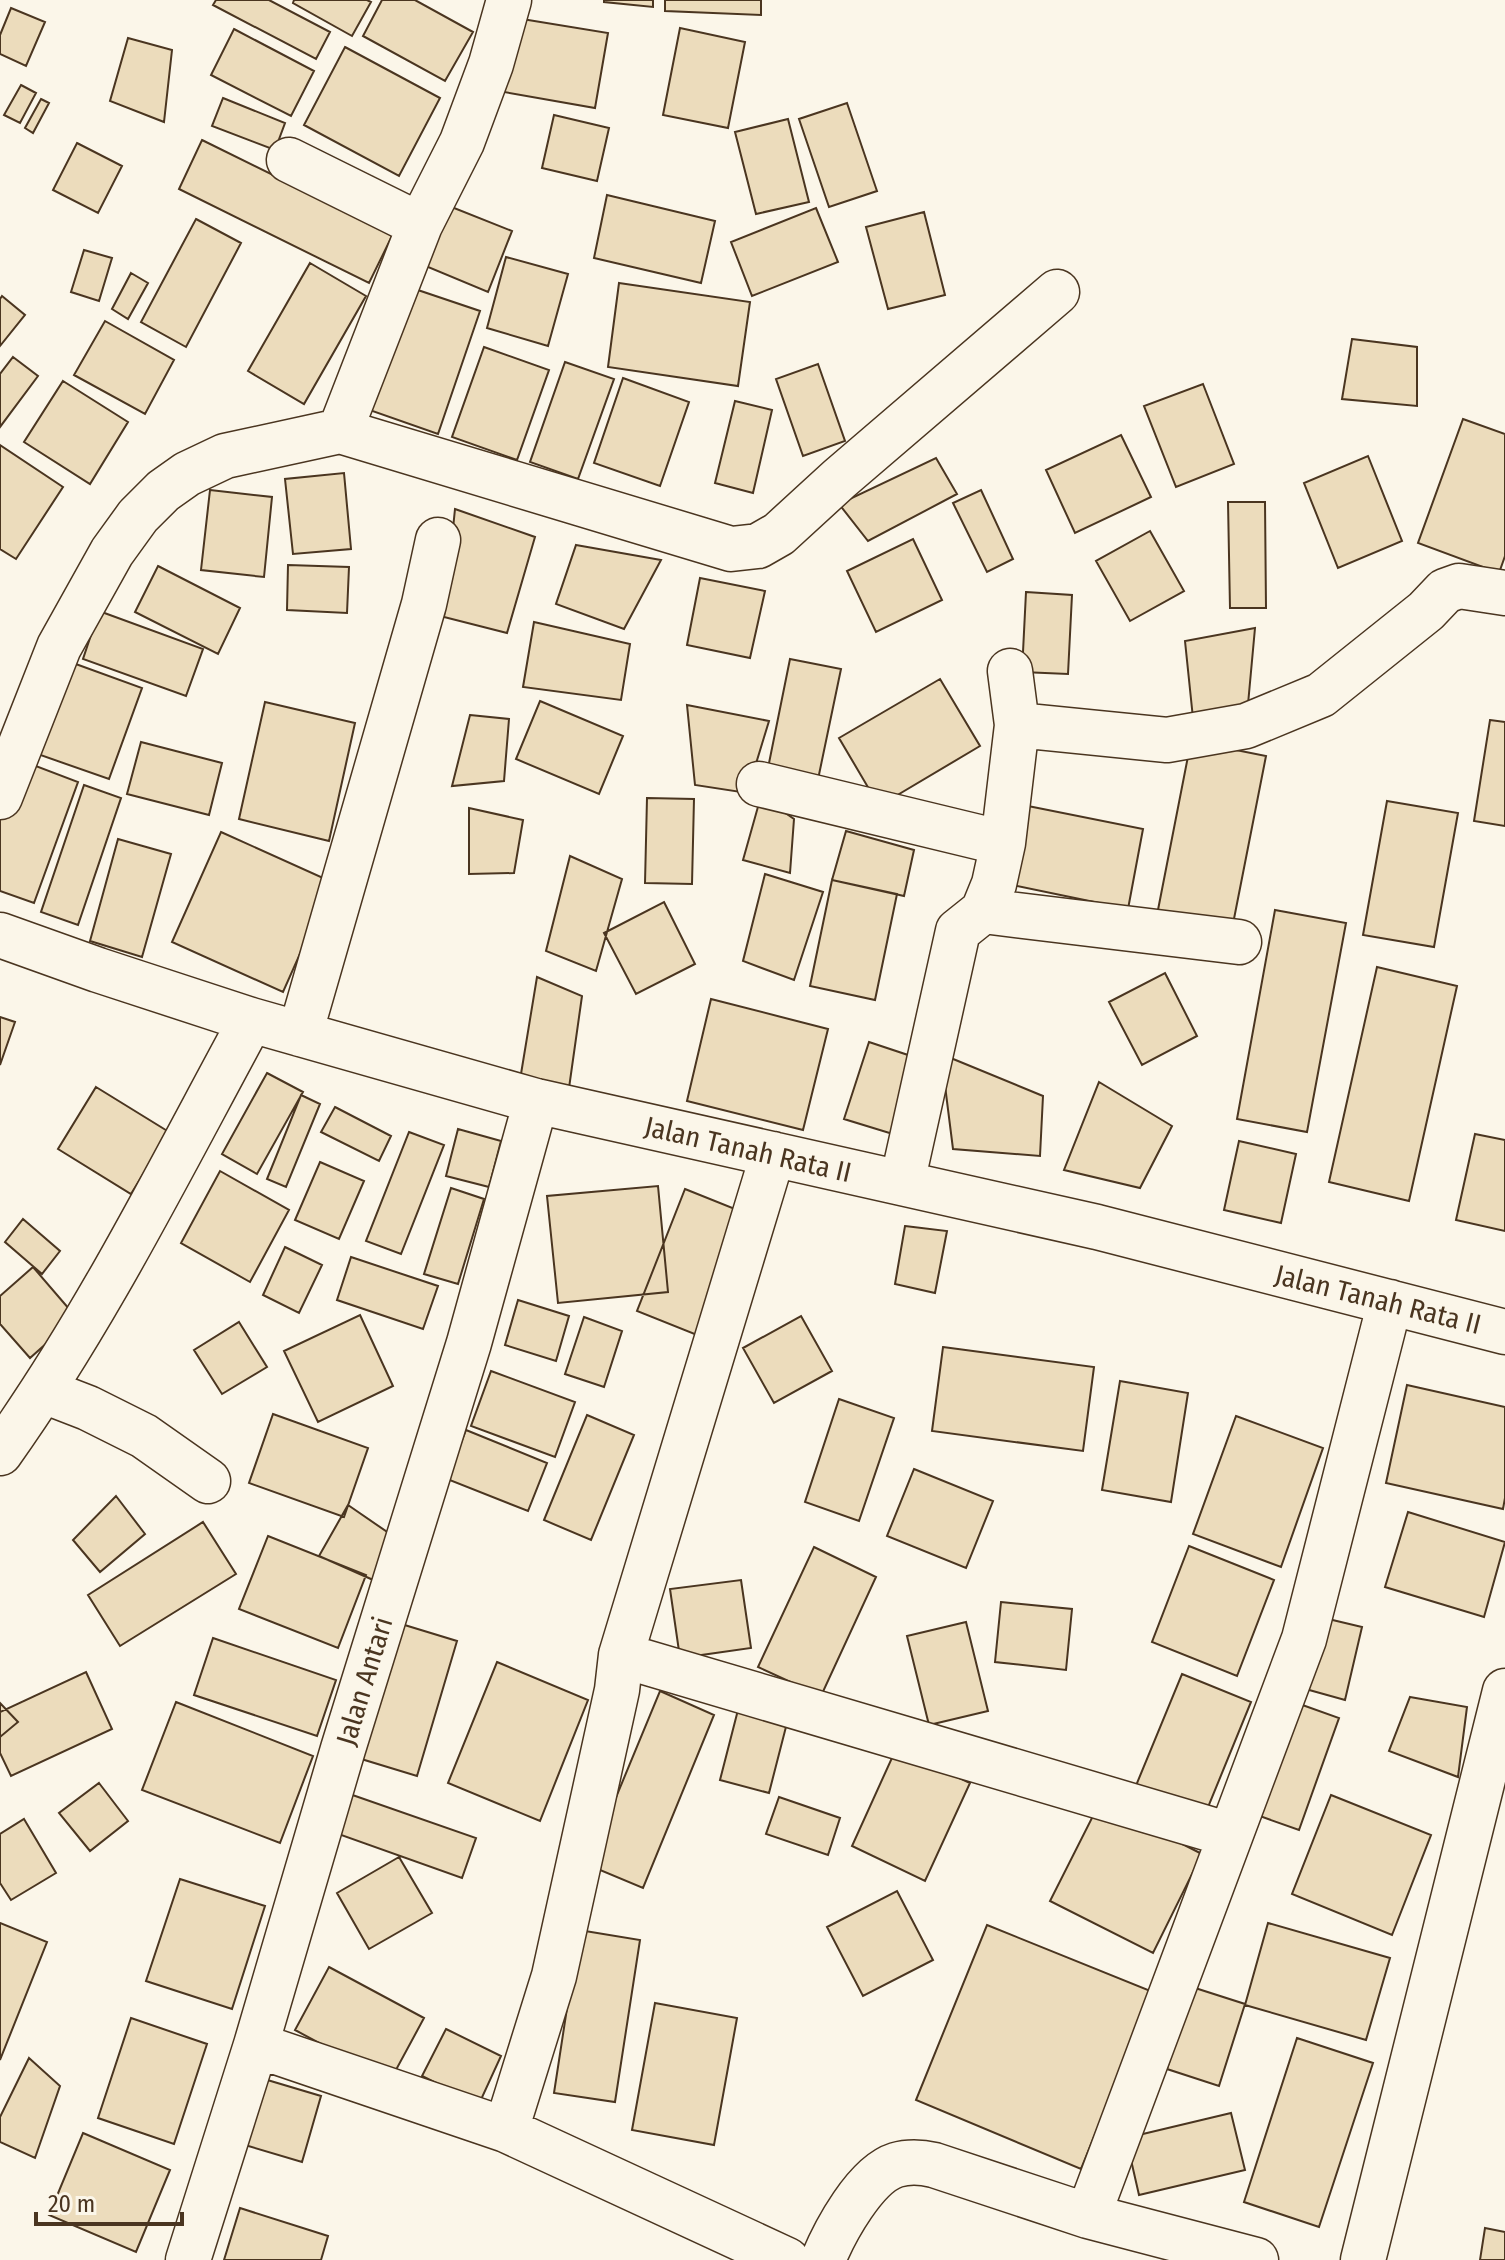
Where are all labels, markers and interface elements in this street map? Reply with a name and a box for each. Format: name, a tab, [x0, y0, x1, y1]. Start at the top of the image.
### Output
street label: Jalan Tanah Rata II	[641, 1110, 854, 1189]
street label: Jalan Tanah Rata II	[1271, 1258, 1484, 1341]
street label: Jalan Antari	[329, 1613, 400, 1749]
scale bar	[36, 2176, 182, 2226]
text: 20 m	[48, 2190, 95, 2218]

